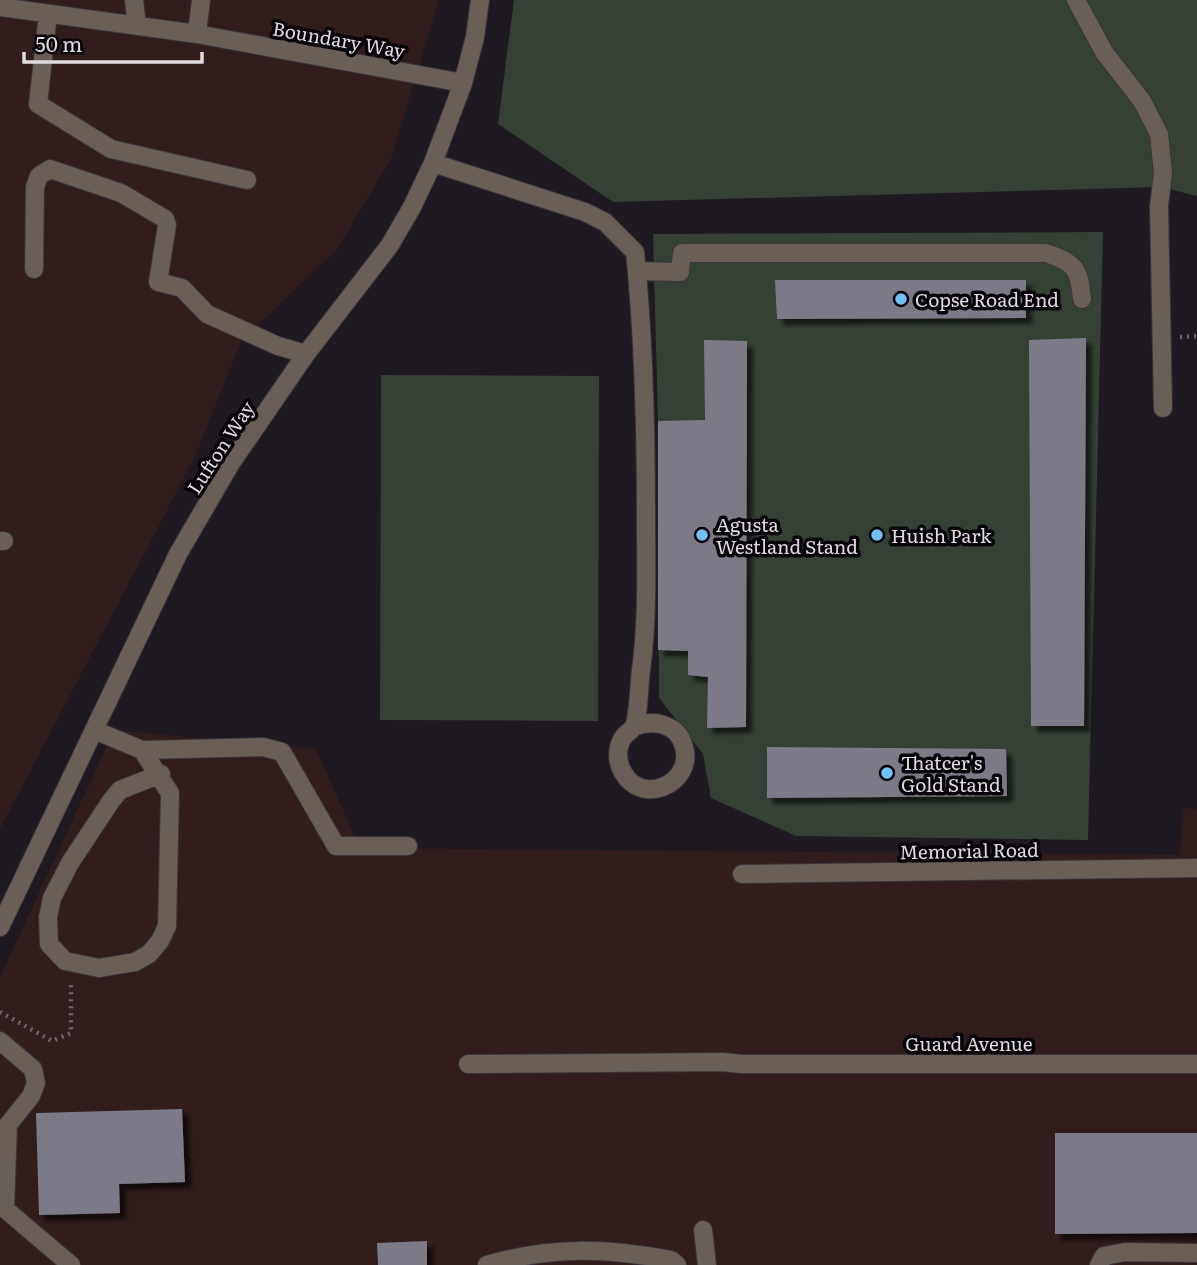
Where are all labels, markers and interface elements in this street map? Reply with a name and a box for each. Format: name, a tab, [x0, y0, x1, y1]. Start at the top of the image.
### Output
street label: Boundary Way	[271, 14, 408, 64]
scale bar	[24, 21, 203, 65]
text: 50 m	[35, 27, 82, 58]
place label: Copse Road End	[915, 285, 1059, 313]
marker: Copse Road End	[893, 291, 909, 307]
street label: Lufton Way	[179, 395, 261, 499]
place label: Agusta Westland Stand	[716, 510, 858, 560]
place label: Huish Park	[891, 521, 992, 549]
marker: Agusta Westland Stand	[694, 527, 710, 543]
marker: Huish Park	[869, 527, 885, 543]
place label: Thatcer's Gold Stand	[901, 748, 1001, 798]
marker: Thatcer's Gold Stand	[879, 765, 895, 781]
street label: Memorial Road	[899, 835, 1039, 865]
street label: Guard Avenue	[905, 1029, 1033, 1057]

